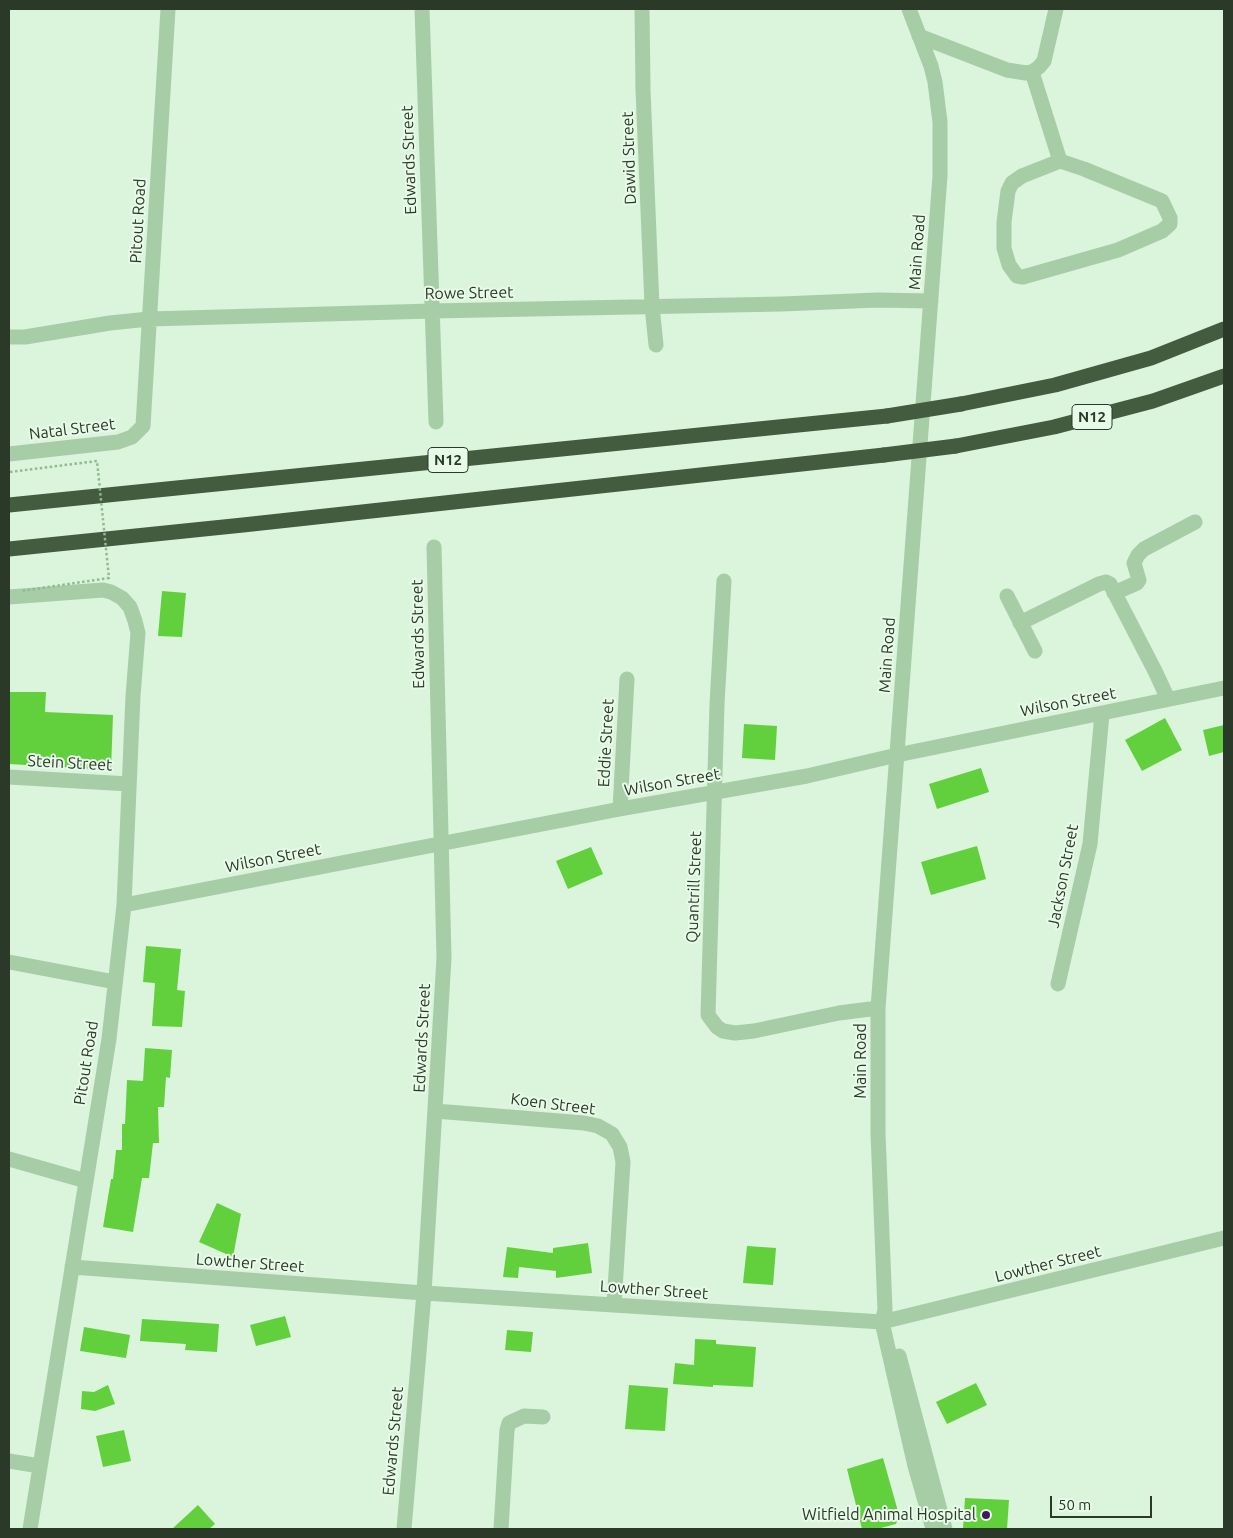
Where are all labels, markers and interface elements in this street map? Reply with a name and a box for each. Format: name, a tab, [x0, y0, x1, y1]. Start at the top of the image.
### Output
street label: Edwards Street	[397, 105, 421, 215]
street label: Dawid Street	[618, 111, 640, 205]
street label: Pitout Road	[126, 178, 150, 264]
street label: Main Road	[905, 214, 929, 290]
street label: Rowe Street	[424, 283, 514, 303]
road number: N12	[1072, 404, 1112, 430]
street label: Natal Street	[28, 414, 116, 444]
road number: N12	[428, 448, 468, 472]
street label: Edwards Street	[407, 579, 429, 689]
street label: Main Road	[875, 617, 899, 693]
street label: Wilson Street	[1019, 683, 1117, 721]
street label: Eddie Street	[594, 698, 618, 788]
street label: Stein Street	[27, 751, 113, 775]
street label: Wilson Street	[623, 764, 721, 800]
street label: Jackson Street	[1044, 822, 1082, 930]
street label: Quantrill Street	[682, 831, 706, 943]
street label: Wilson Street	[224, 839, 322, 877]
street label: Edwards Street	[410, 983, 434, 1093]
street label: Pitout Road	[70, 1020, 102, 1106]
street label: Main Road	[851, 1023, 871, 1099]
street label: Koen Street	[510, 1089, 596, 1119]
street label: Lowther Street	[993, 1242, 1103, 1286]
street label: Lowther Street	[195, 1250, 305, 1276]
street label: Lowther Street	[599, 1277, 709, 1303]
street label: Edwards Street	[379, 1386, 407, 1496]
scale bar	[1053, 1486, 1156, 1518]
text: 50 m	[1058, 1496, 1091, 1513]
place label: Witfield Animal Hospital	[802, 1505, 976, 1525]
marker: Witfield Animal Hospital	[980, 1509, 992, 1521]

